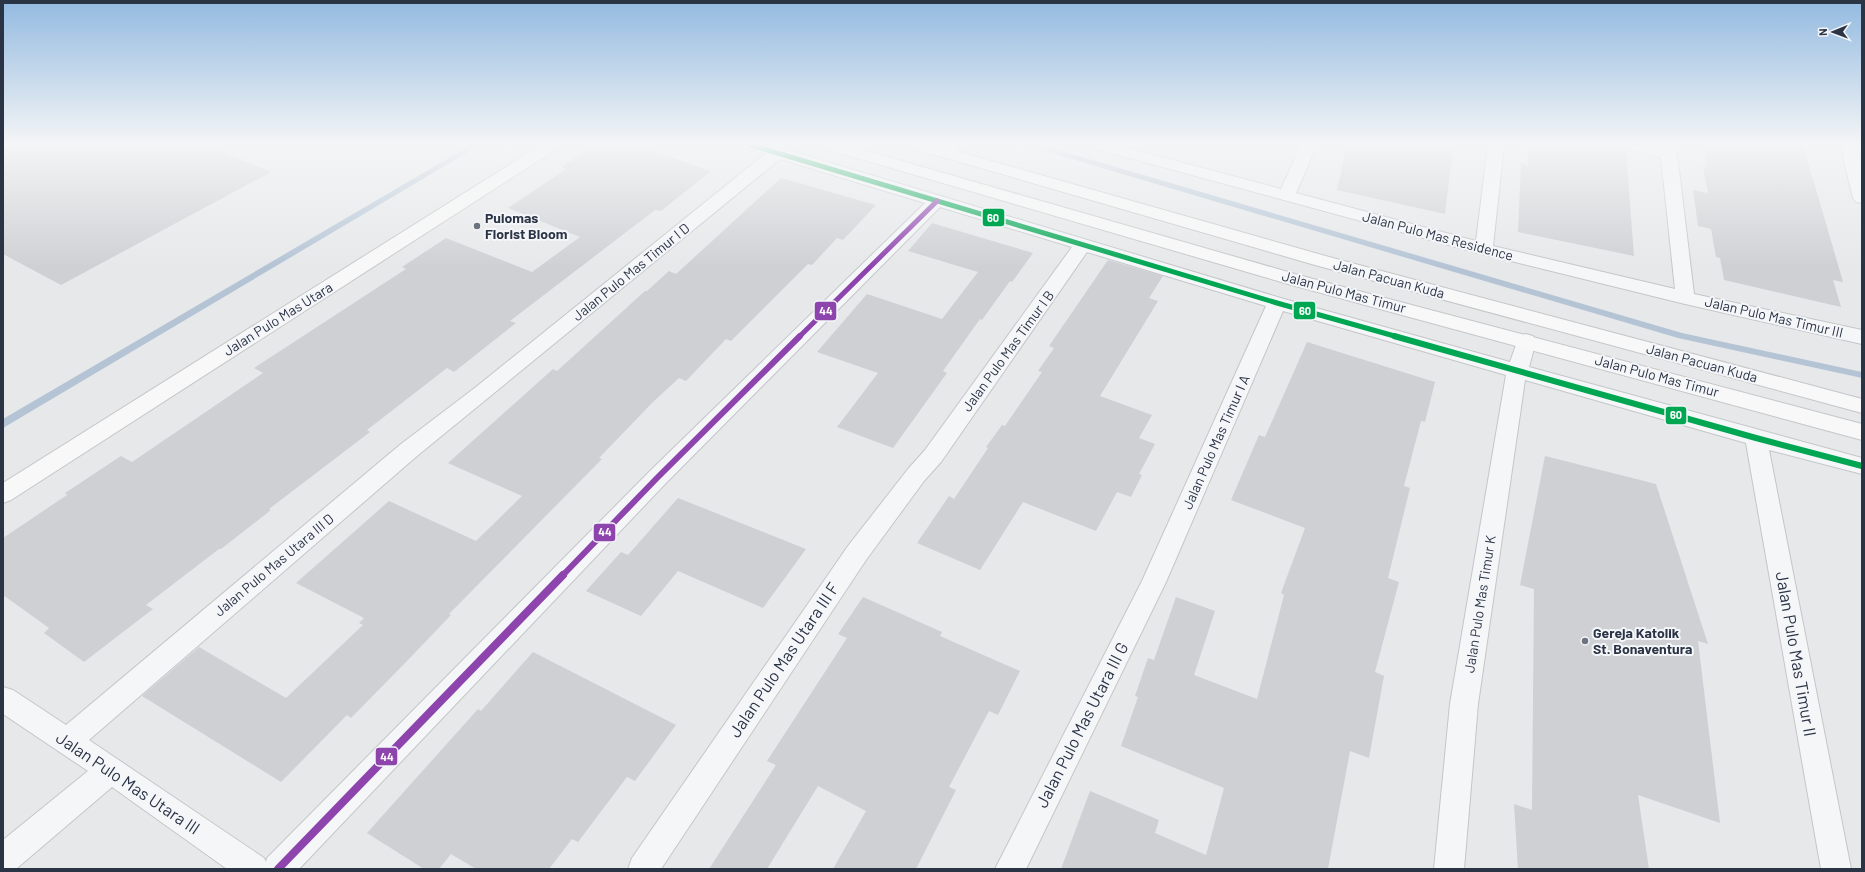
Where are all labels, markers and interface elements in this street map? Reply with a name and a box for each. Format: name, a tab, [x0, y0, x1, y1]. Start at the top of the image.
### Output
north arrow	[1813, 12, 1853, 52]
text: N	[1816, 28, 1829, 36]
street label: Jalan Pulo Mas Residence	[1361, 207, 1515, 264]
line badge: 60	[982, 208, 1005, 227]
place label: Pulomas Florist Bloom	[485, 209, 568, 242]
text: 60	[987, 211, 999, 224]
street label: Jalan Pulo Mas Timur I D	[569, 219, 693, 324]
marker: Pulomas Florist Bloom	[472, 221, 482, 231]
street label: Jalan Pacuan Kuda	[1332, 255, 1447, 302]
street label: Jalan Pulo Mas Timur	[1280, 267, 1408, 316]
street label: Jalan Pulo Mas Utara	[220, 278, 336, 359]
street label: Jalan Pulo Mas Timur I B	[958, 287, 1057, 415]
street label: Jalan Pulo Mas Timur III	[1703, 292, 1845, 341]
line badge: 44	[814, 301, 837, 321]
line badge: 60	[1293, 301, 1316, 320]
text: 44	[819, 304, 833, 317]
text: 60	[1299, 304, 1311, 317]
street label: Jalan Pacuan Kuda	[1645, 339, 1760, 386]
street label: Jalan Pulo Mas Timur	[1593, 351, 1721, 400]
street label: Jalan Pulo Mas Timur I A	[1178, 372, 1253, 512]
line badge: 60	[1665, 406, 1687, 425]
text: 60	[1670, 408, 1682, 421]
street label: Jalan Pulo Mas Utara III D	[210, 510, 337, 620]
line badge: 44	[593, 523, 616, 542]
text: 44	[598, 525, 612, 538]
street label: Jalan Pulo Mas Timur K	[1460, 534, 1499, 674]
street label: Jalan Pulo Mas Timur II	[1773, 570, 1821, 738]
street label: Jalan Pulo Mas Utara III F	[724, 578, 843, 741]
place label: Gereja Katolik St. Bonaventura	[1593, 624, 1692, 657]
marker: Gereja Katolik St. Bonaventura	[1580, 636, 1590, 646]
street label: Jalan Pulo Mas Utara III G	[1031, 638, 1132, 811]
street label: Jalan Pulo Mas Utara III	[53, 727, 204, 838]
line badge: 44	[375, 747, 398, 766]
text: 44	[380, 750, 394, 763]

